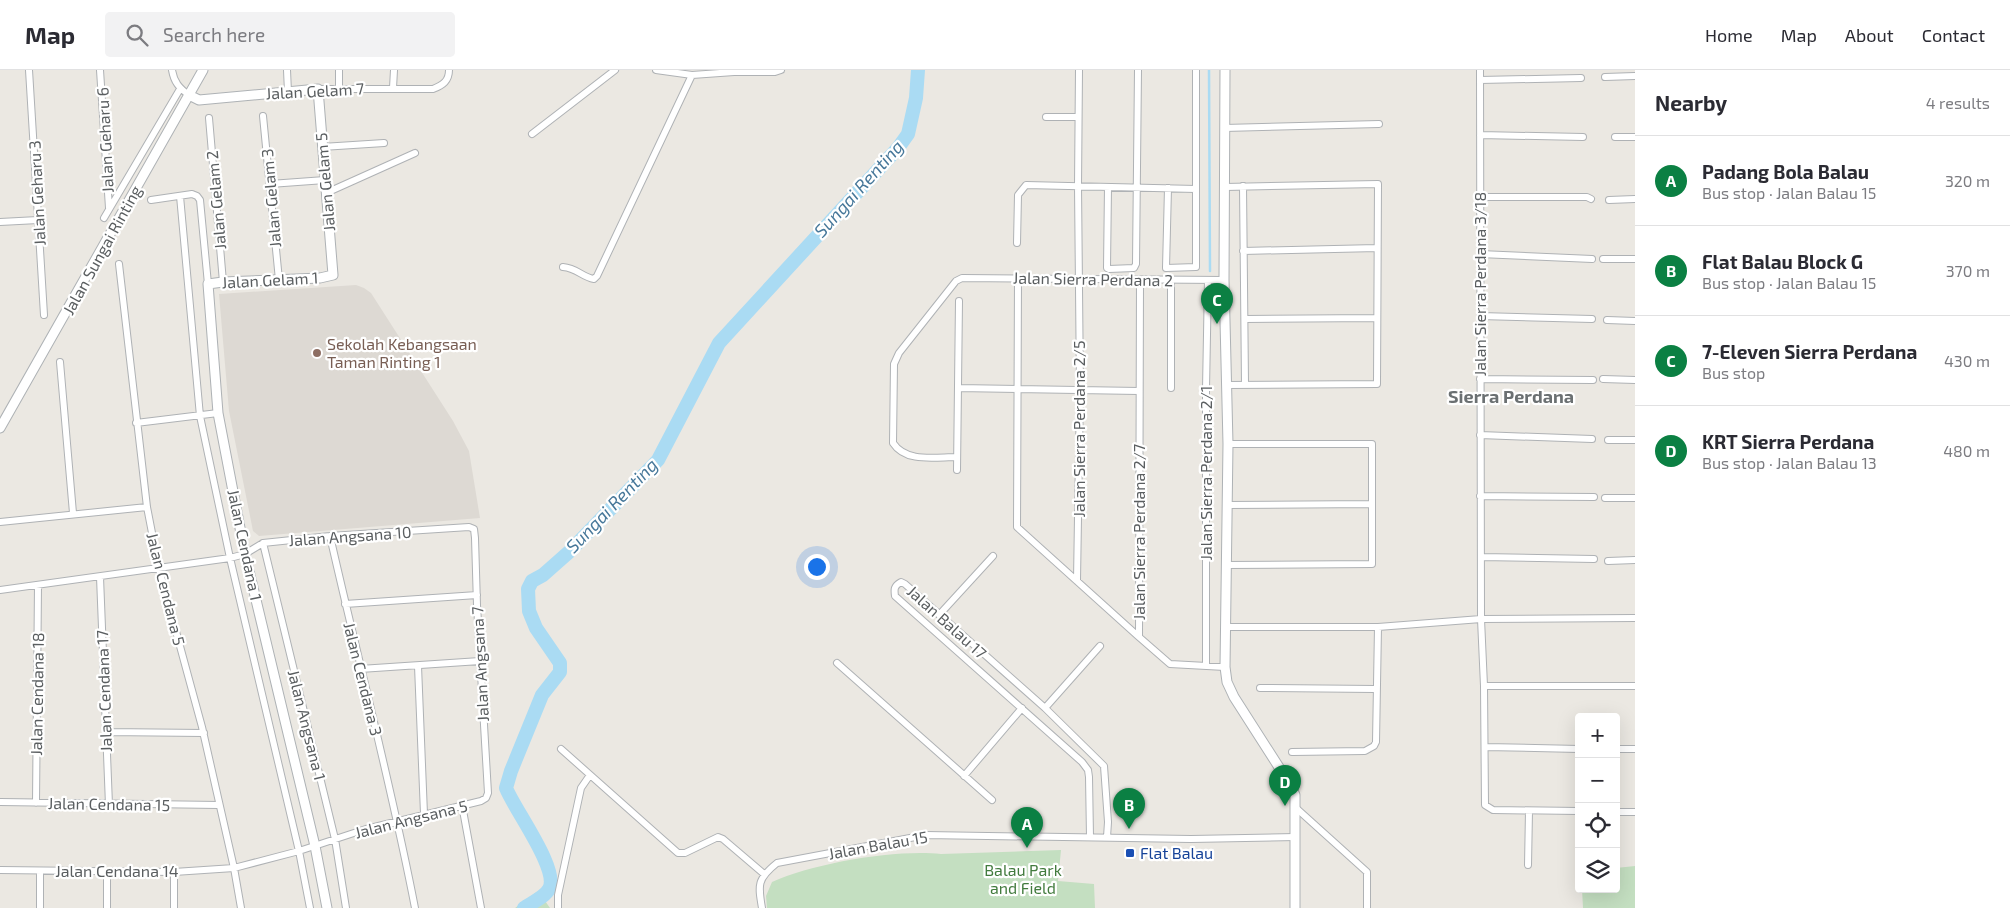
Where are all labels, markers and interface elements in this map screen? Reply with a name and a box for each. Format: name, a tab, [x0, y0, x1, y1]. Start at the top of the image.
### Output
search box	[105, 12, 455, 57]
text: Map	[25, 20, 75, 49]
icon: search	[123, 21, 151, 49]
text: Search here	[163, 23, 265, 46]
text: Home	[1705, 24, 1753, 46]
text: Map	[1781, 24, 1817, 46]
text: About	[1845, 24, 1894, 46]
text: Contact	[1922, 24, 1985, 46]
street label: Jalan Gelam 7	[265, 78, 365, 103]
street label: Jalan Geharu 6	[92, 87, 117, 193]
text: Nearby	[1655, 90, 1727, 115]
text: 4 results	[1926, 93, 1990, 112]
street label: Jalan Gelam 5	[311, 132, 338, 232]
water label: Sungai Renting	[809, 135, 908, 241]
street label: Jalan Geharu 3	[24, 140, 49, 246]
street label: Jalan Gelam 3	[257, 148, 284, 248]
street label: Jalan Gelam 2	[202, 150, 229, 250]
text: Padang Bola Balau	[1702, 160, 1869, 183]
text: A	[1666, 171, 1676, 190]
text: 320 m	[1945, 171, 1990, 190]
street label: Jalan Sungai Rinting	[58, 182, 145, 318]
text: Bus stop · Jalan Balau 15	[1702, 183, 1876, 202]
street label: Jalan Sierra Perdana 3/18	[1470, 192, 1489, 376]
text: Flat Balau Block G	[1702, 250, 1863, 273]
text: B	[1666, 261, 1676, 280]
text: 370 m	[1946, 261, 1990, 280]
street label: Jalan Gelam 1	[221, 267, 319, 292]
street label: Jalan Sierra Perdana 2	[1013, 268, 1173, 289]
text: Bus stop · Jalan Balau 15	[1702, 273, 1876, 292]
pin: C	[1201, 283, 1233, 324]
place label: Sekolah Kebangsaan Taman Rinting 1	[327, 334, 477, 371]
text: 7-Eleven Sierra Perdana	[1702, 340, 1917, 363]
street label: Jalan Sierra Perdana 2/5	[1069, 341, 1088, 517]
marker: Sekolah Kebangsaan Taman Rinting 1	[311, 347, 323, 359]
text: C	[1666, 351, 1676, 370]
text: 430 m	[1944, 351, 1990, 370]
text: Bus stop	[1702, 363, 1765, 382]
district label: Sierra Perdana	[1448, 385, 1574, 407]
street label: Jalan Sierra Perdana 2/1	[1196, 386, 1215, 560]
text: KRT Sierra Perdana	[1702, 430, 1874, 453]
text: D	[1666, 441, 1676, 460]
text: 480 m	[1943, 441, 1990, 460]
street label: Jalan Sierra Perdana 2/7	[1129, 444, 1148, 620]
water label: Sungai Renting	[561, 453, 662, 557]
text: Bus stop · Jalan Balau 13	[1702, 453, 1877, 472]
street label: Jalan Cendana 1	[224, 487, 267, 602]
street label: Jalan Angsana 10	[288, 522, 412, 549]
street label: Jalan Cendana 5	[143, 530, 190, 647]
your location	[804, 554, 830, 580]
street label: Jalan Balau 17	[904, 581, 991, 662]
street label: Jalan Angsana 7	[467, 606, 492, 722]
street label: Jalan Cendana 3	[340, 620, 387, 738]
street label: Jalan Cendana 17	[92, 630, 115, 752]
street label: Jalan Cendana 18	[26, 632, 47, 756]
street label: Jalan Angsana 1	[285, 668, 330, 782]
map controls	[1575, 713, 1620, 893]
button: +	[1575, 713, 1620, 758]
button: −	[1575, 758, 1620, 803]
pin: D	[1269, 765, 1301, 806]
pin: B	[1113, 788, 1145, 829]
street label: Jalan Cendana 15	[48, 793, 170, 814]
street label: Jalan Angsana 5	[353, 795, 469, 842]
button: locate	[1575, 803, 1620, 848]
pin: A	[1011, 807, 1043, 848]
street label: Jalan Balau 15	[827, 826, 929, 863]
place label: Flat Balau	[1140, 843, 1213, 862]
marker: Flat Balau	[1124, 847, 1136, 859]
button: layers	[1575, 848, 1620, 893]
park label: Balau Park and Field	[984, 860, 1062, 897]
street label: Jalan Cendana 14	[55, 861, 179, 880]

